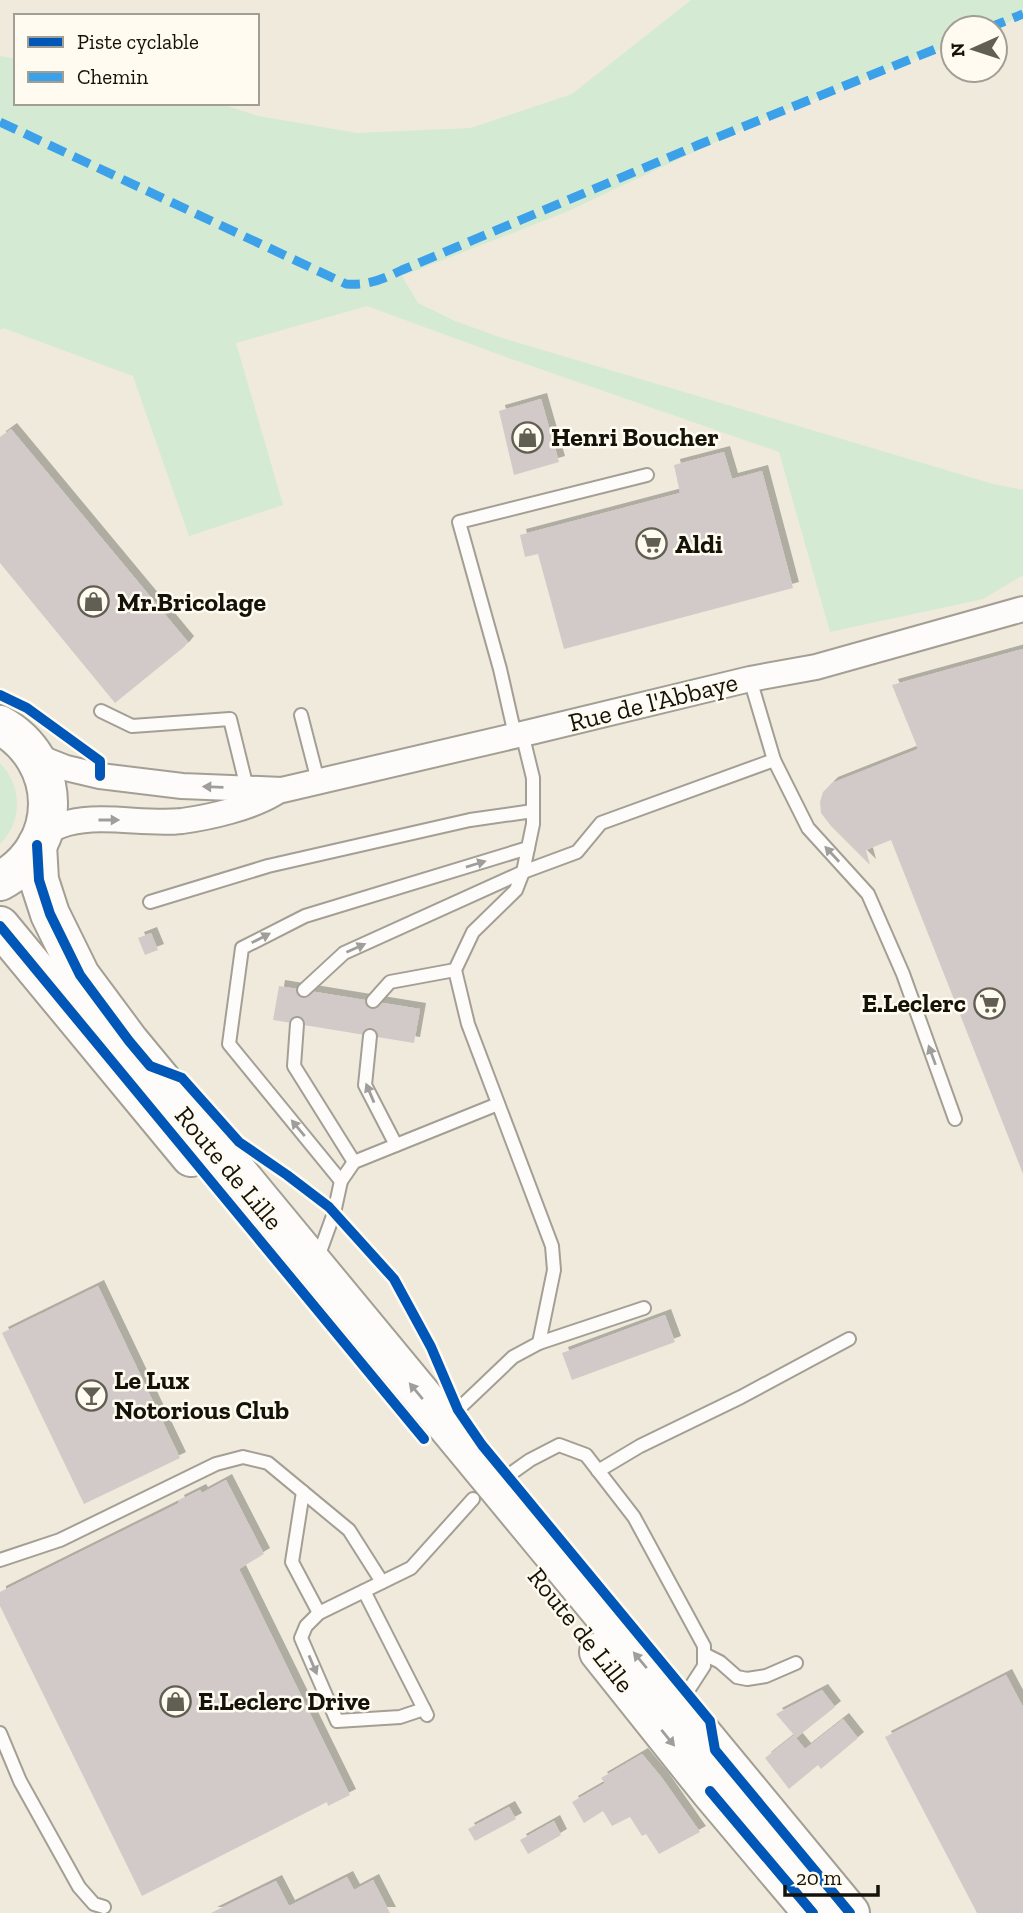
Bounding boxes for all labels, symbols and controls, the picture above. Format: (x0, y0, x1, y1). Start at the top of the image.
legend (14, 14, 259, 105)
north arrow (939, 14, 1009, 84)
text: Piste cyclable (77, 29, 199, 54)
text: N (946, 42, 969, 58)
text: Chemin (77, 64, 148, 89)
shop icon: Henri Boucher (511, 420, 545, 454)
place label: Henri Boucher (551, 421, 719, 453)
supermarket icon: Aldi (635, 527, 669, 561)
place label: Aldi (675, 528, 723, 560)
shop icon: Mr.Bricolage (77, 585, 111, 619)
place label: Mr.Bricolage (117, 586, 266, 618)
street label: Rue de l'Abbaye (565, 666, 741, 738)
one-way arrow (202, 782, 224, 793)
one-way arrow (98, 814, 120, 826)
one-way arrow (824, 846, 840, 863)
one-way arrow (466, 858, 487, 869)
one-way arrow (252, 933, 272, 945)
one-way arrow (346, 942, 367, 953)
supermarket icon: E.Leclerc (972, 986, 1006, 1020)
place label: E.Leclerc (862, 987, 966, 1019)
one-way arrow (926, 1044, 937, 1065)
one-way arrow (364, 1083, 376, 1103)
street label: Route de Lille (168, 1100, 290, 1236)
one-way arrow (291, 1119, 306, 1136)
place label: Le Lux Notorious Club (114, 1364, 289, 1426)
bar icon: Le Lux Notorious Club (74, 1378, 108, 1412)
one-way arrow (409, 1382, 424, 1400)
street label: Route de Lille (521, 1561, 641, 1699)
one-way arrow (632, 1651, 648, 1669)
one-way arrow (308, 1655, 319, 1676)
shop icon: E.Leclerc Drive (158, 1684, 192, 1718)
place label: E.Leclerc Drive (198, 1685, 371, 1717)
one-way arrow (661, 1729, 676, 1747)
scale bar (785, 1854, 878, 1898)
text: 20 m (796, 1865, 842, 1890)

